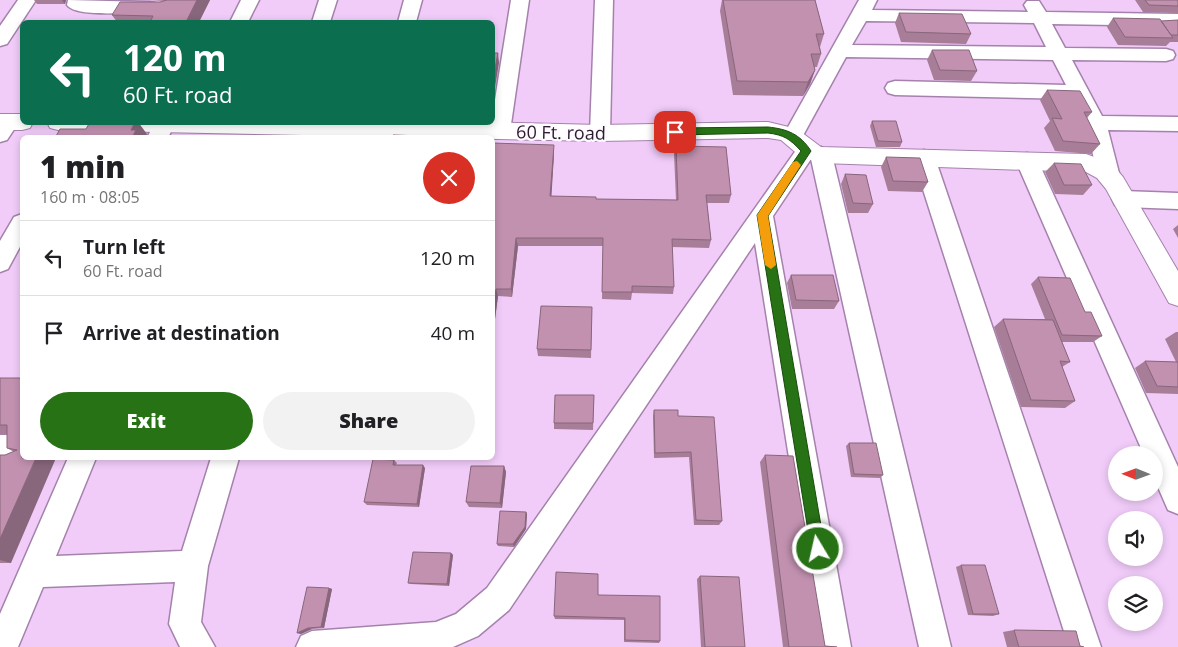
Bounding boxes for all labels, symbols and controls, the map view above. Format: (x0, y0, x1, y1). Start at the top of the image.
text: 120 m (123, 34, 227, 81)
icon: left (40, 40, 105, 105)
text: 60 Ft. road (123, 79, 232, 109)
pin (654, 111, 696, 153)
icon: arrive (661, 118, 689, 146)
street label: 60 Ft. road (516, 119, 606, 145)
text: 1 min (40, 146, 125, 187)
button: close (423, 152, 475, 204)
text: 160 m · 08:05 (40, 186, 140, 208)
text: Turn left (83, 234, 165, 260)
icon: left (40, 244, 68, 272)
text: 120 m (420, 245, 475, 271)
text: 60 Ft. road (83, 260, 163, 282)
icon: arrive (40, 319, 68, 347)
text: Arrive at destination (83, 320, 280, 346)
text: 40 m (431, 320, 475, 346)
button: Exit (40, 392, 253, 450)
button: Share (263, 392, 475, 450)
north arrow (1108, 446, 1162, 501)
map controls (1108, 446, 1163, 631)
button: sound (1108, 511, 1163, 566)
position arrow (791, 522, 843, 574)
button: layers (1108, 576, 1163, 631)

